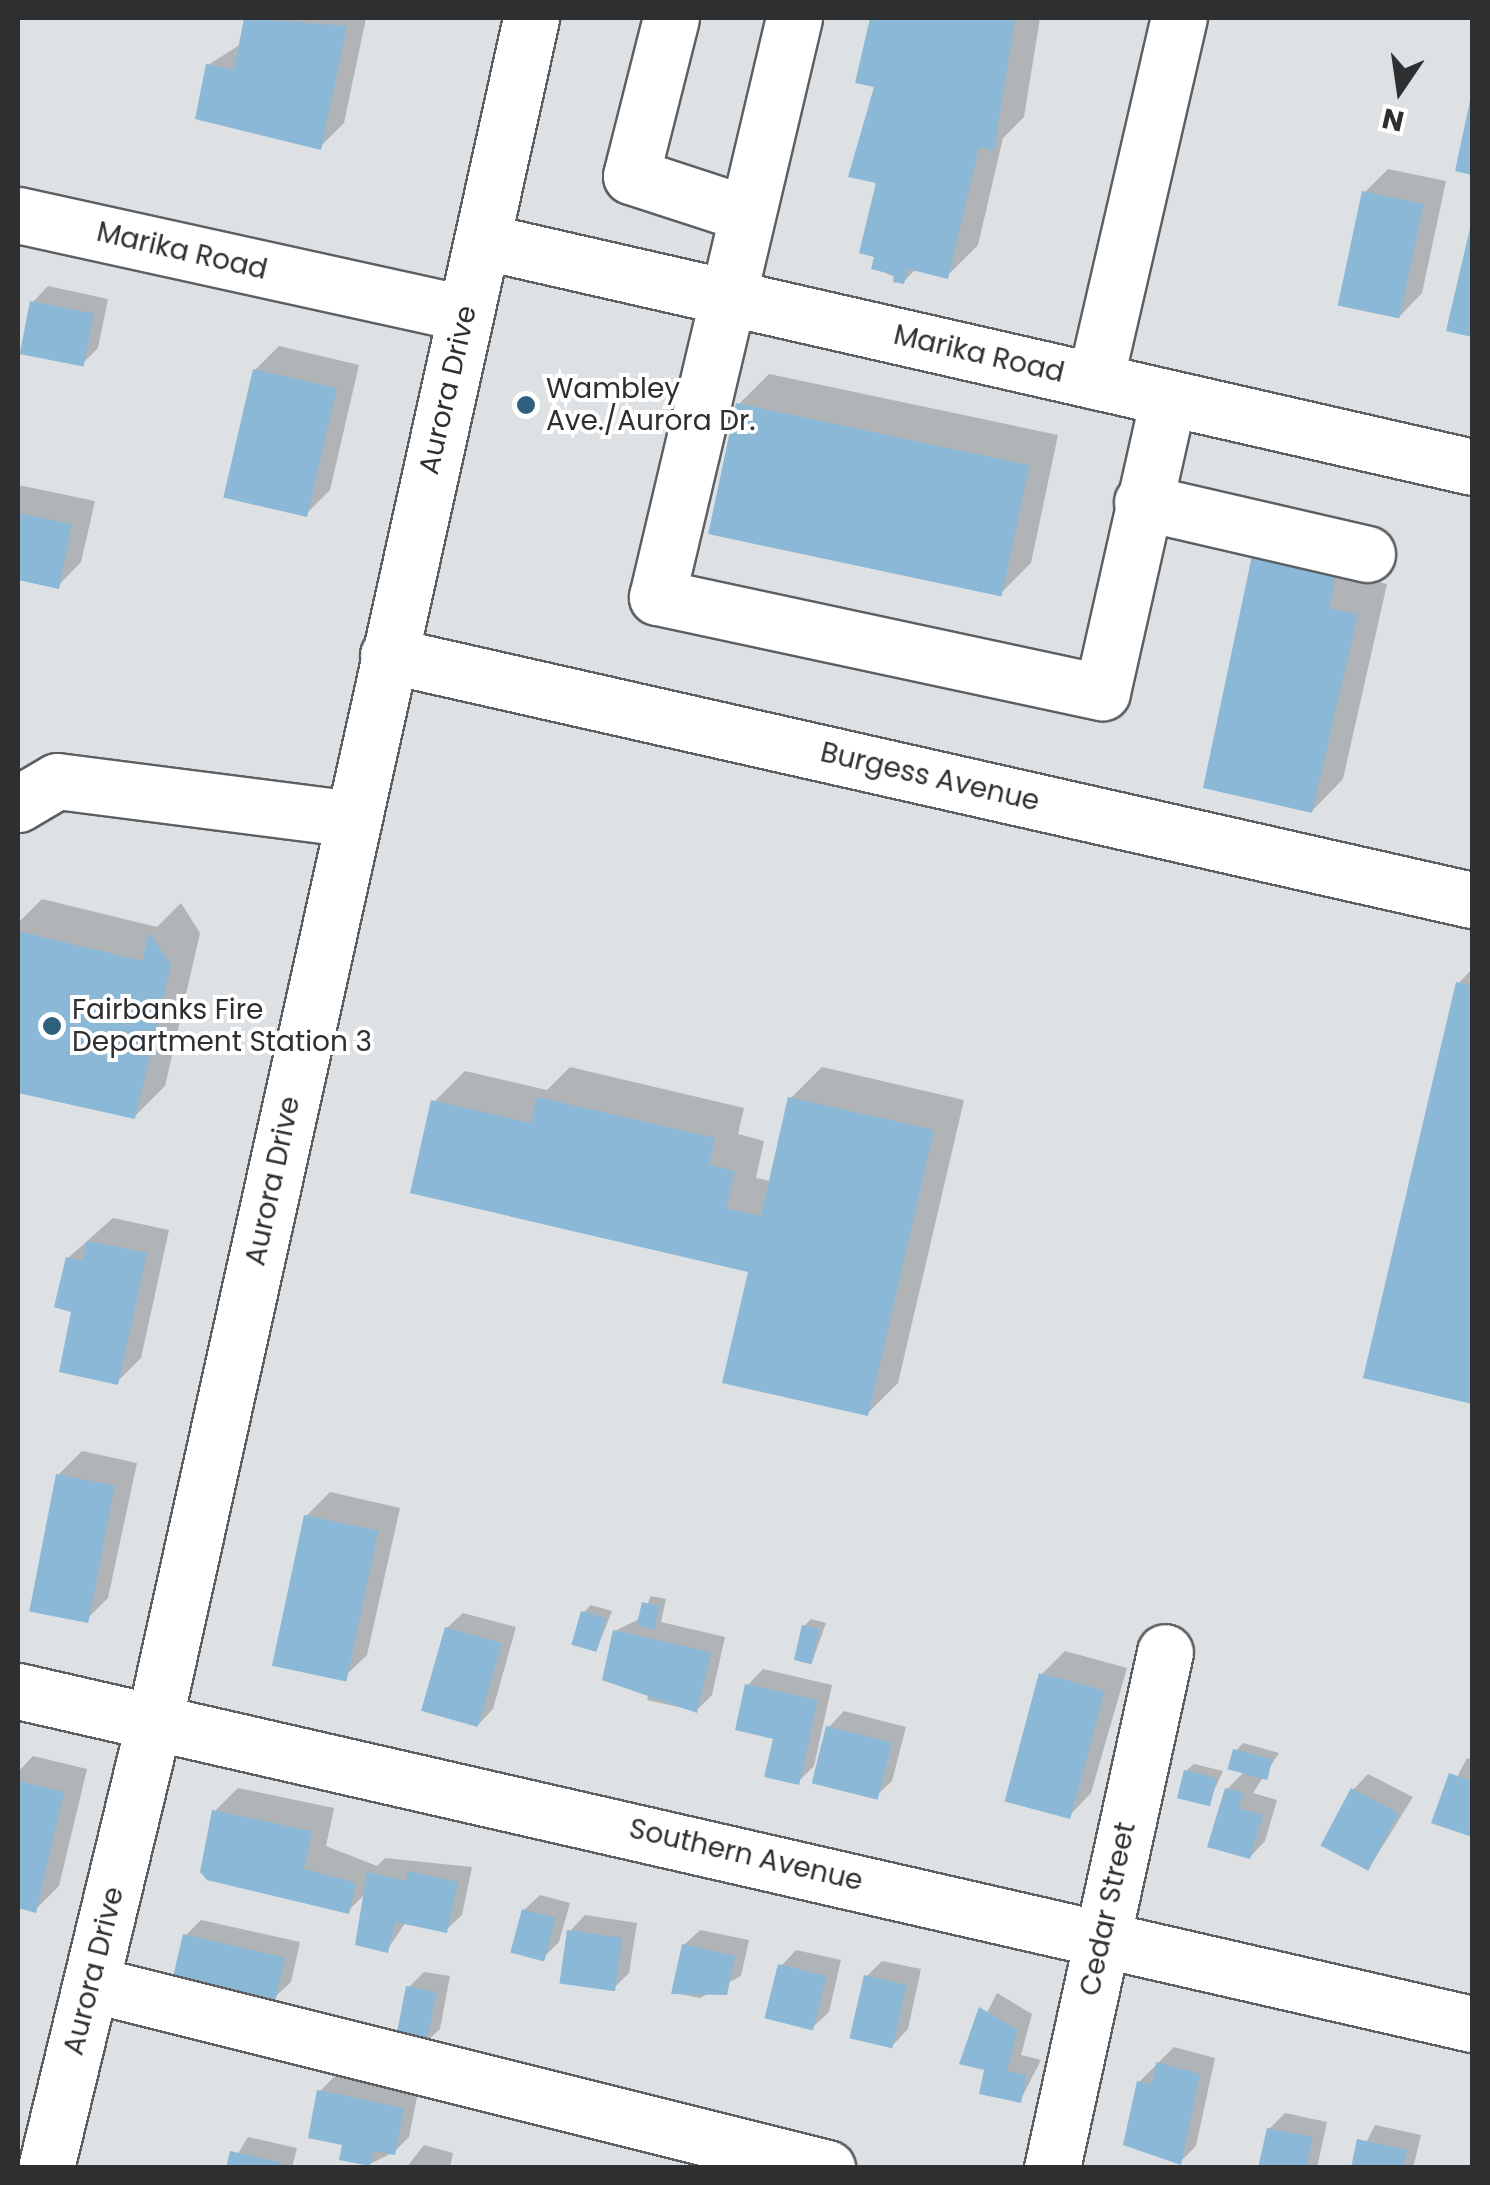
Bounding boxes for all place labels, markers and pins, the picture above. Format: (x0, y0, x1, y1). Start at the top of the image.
place label: Wambley Ave./Aurora Dr. (546, 372, 755, 438)
marker: Wambley Ave./Aurora Dr. (515, 394, 537, 416)
place label: Fairbanks Fire Department Station 3 (72, 993, 372, 1059)
marker: Fairbanks Fire Department Station 3 (41, 1015, 63, 1037)

